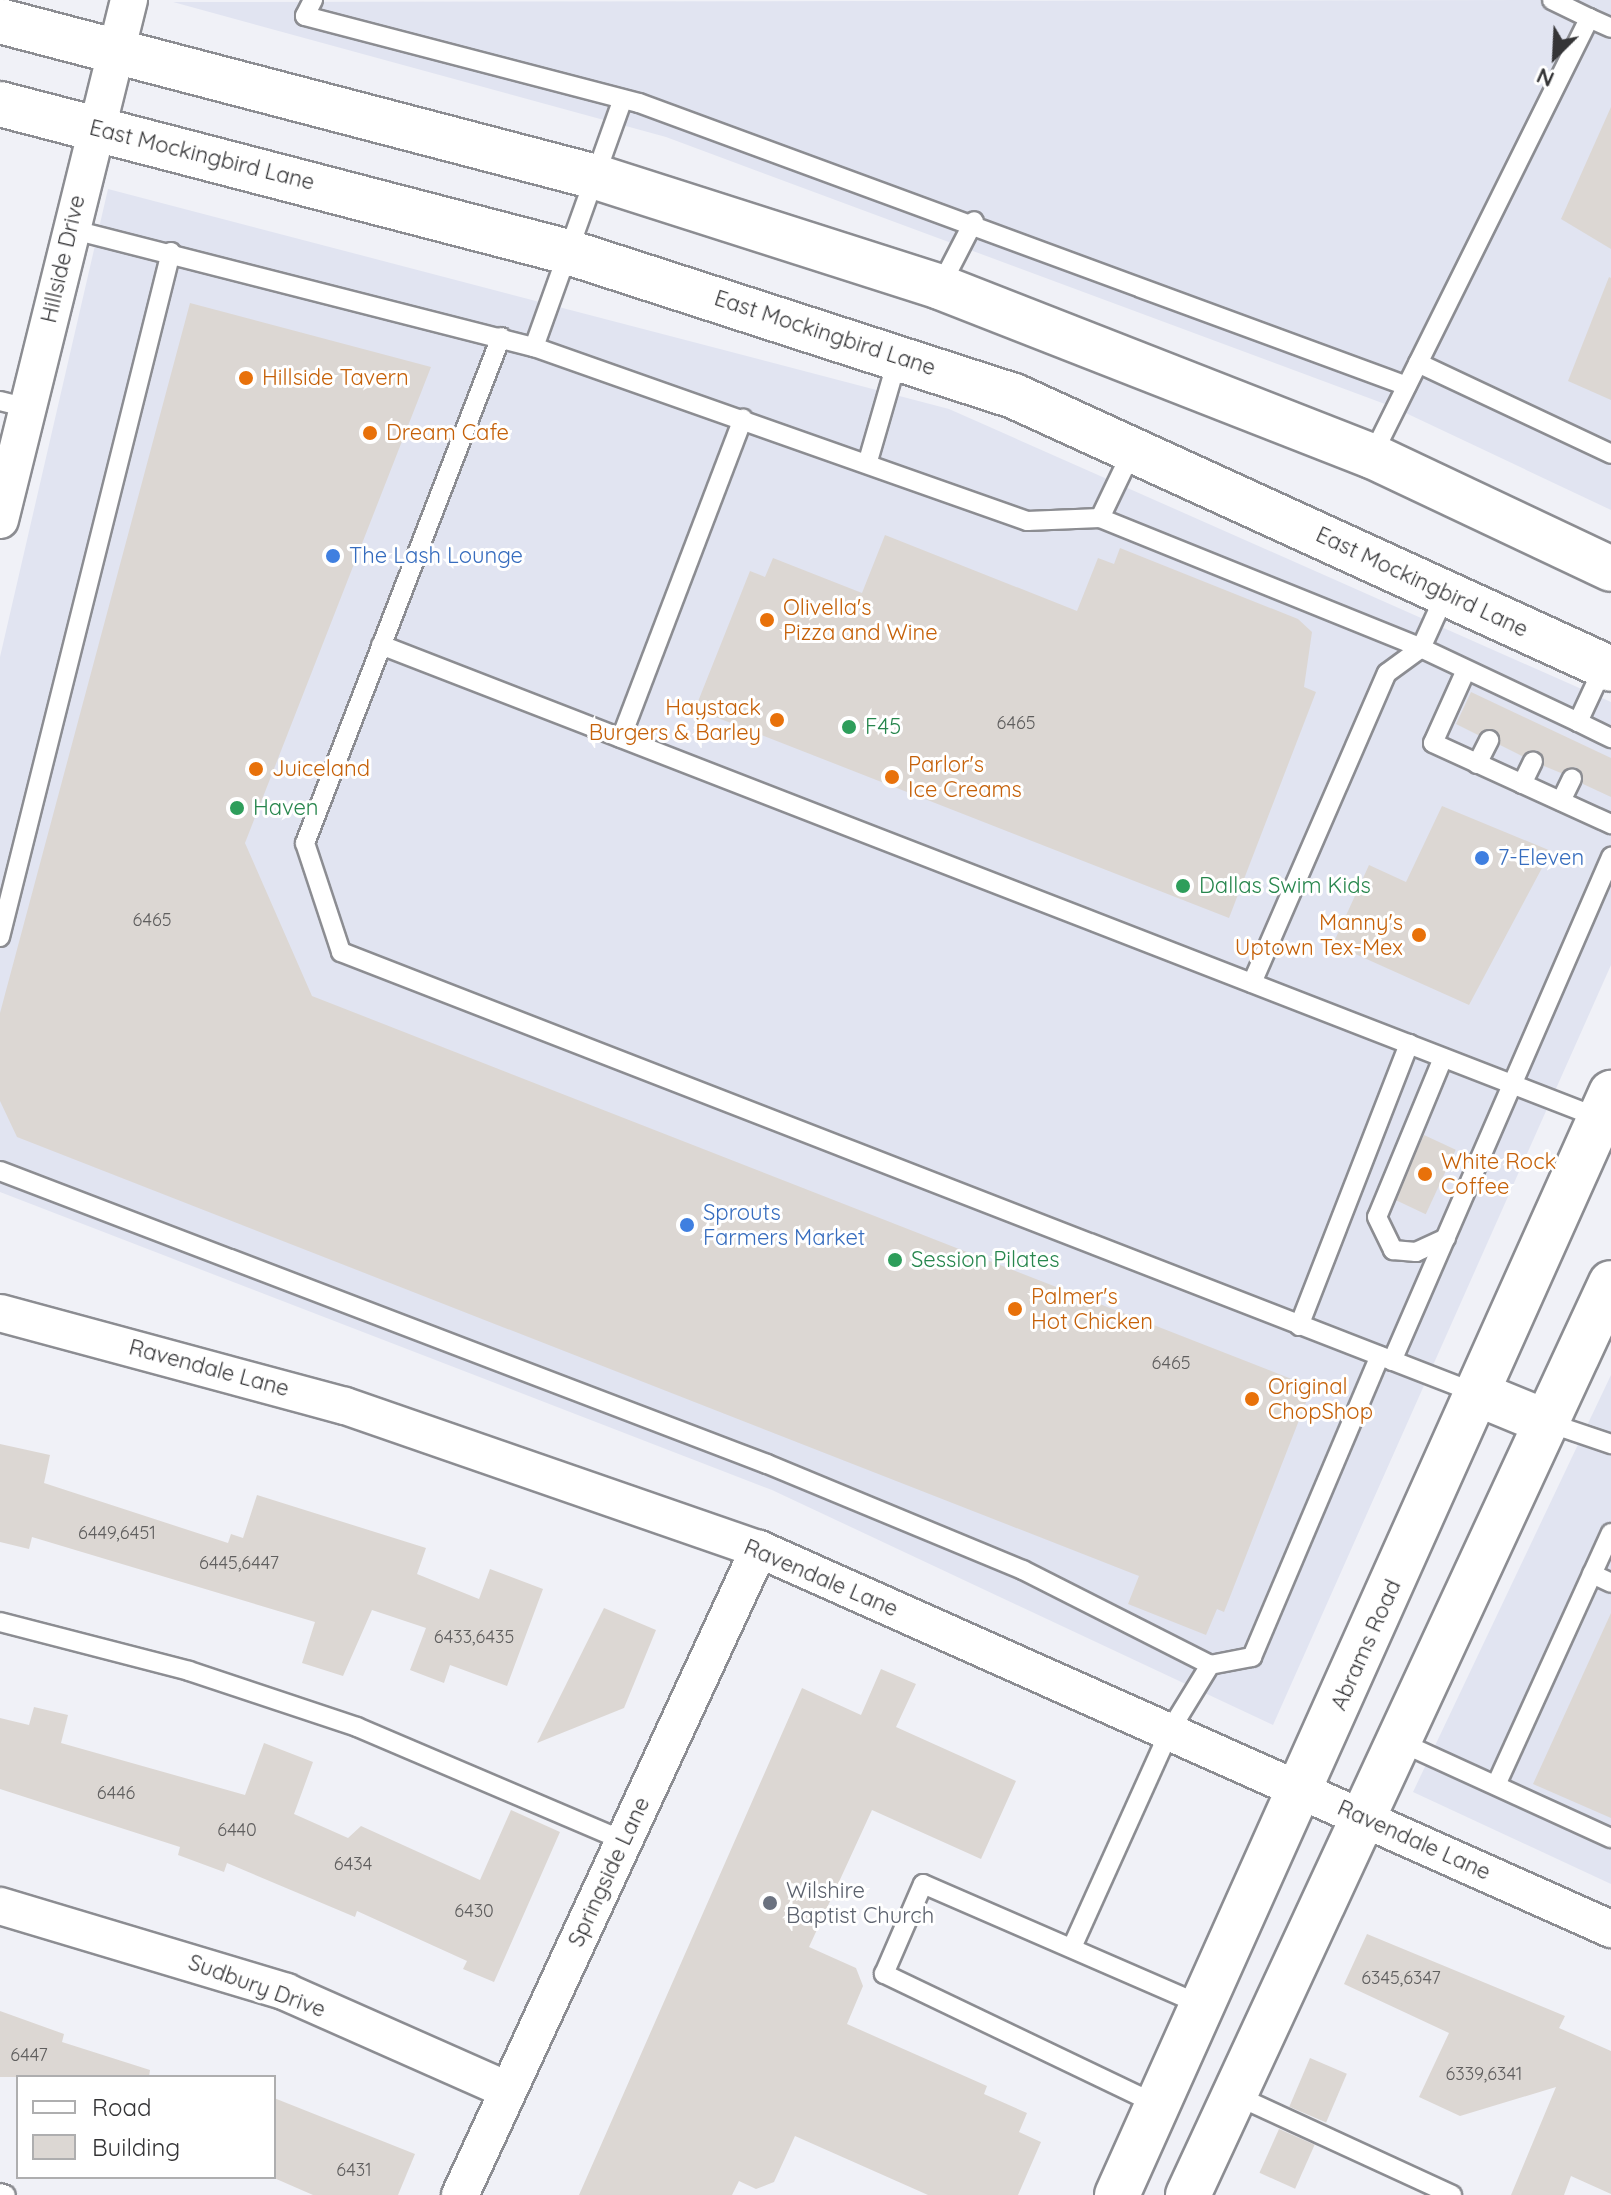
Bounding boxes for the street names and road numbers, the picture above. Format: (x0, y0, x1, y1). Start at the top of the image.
street label: East Mockingbird Lane (87, 114, 317, 196)
street label: Hillside Drive (35, 192, 91, 326)
street label: East Mockingbird Lane (711, 285, 939, 381)
street label: East Mockingbird Lane (1312, 521, 1532, 643)
street label: Ravendale Lane (126, 1334, 292, 1402)
street label: Ravendale Lane (740, 1534, 902, 1622)
street label: Abrams Road (1325, 1576, 1407, 1714)
street label: Springside Lane (563, 1793, 655, 1951)
street label: Ravendale Lane (1333, 1794, 1495, 1886)
street label: Sudbury Drive (185, 1949, 329, 2023)

